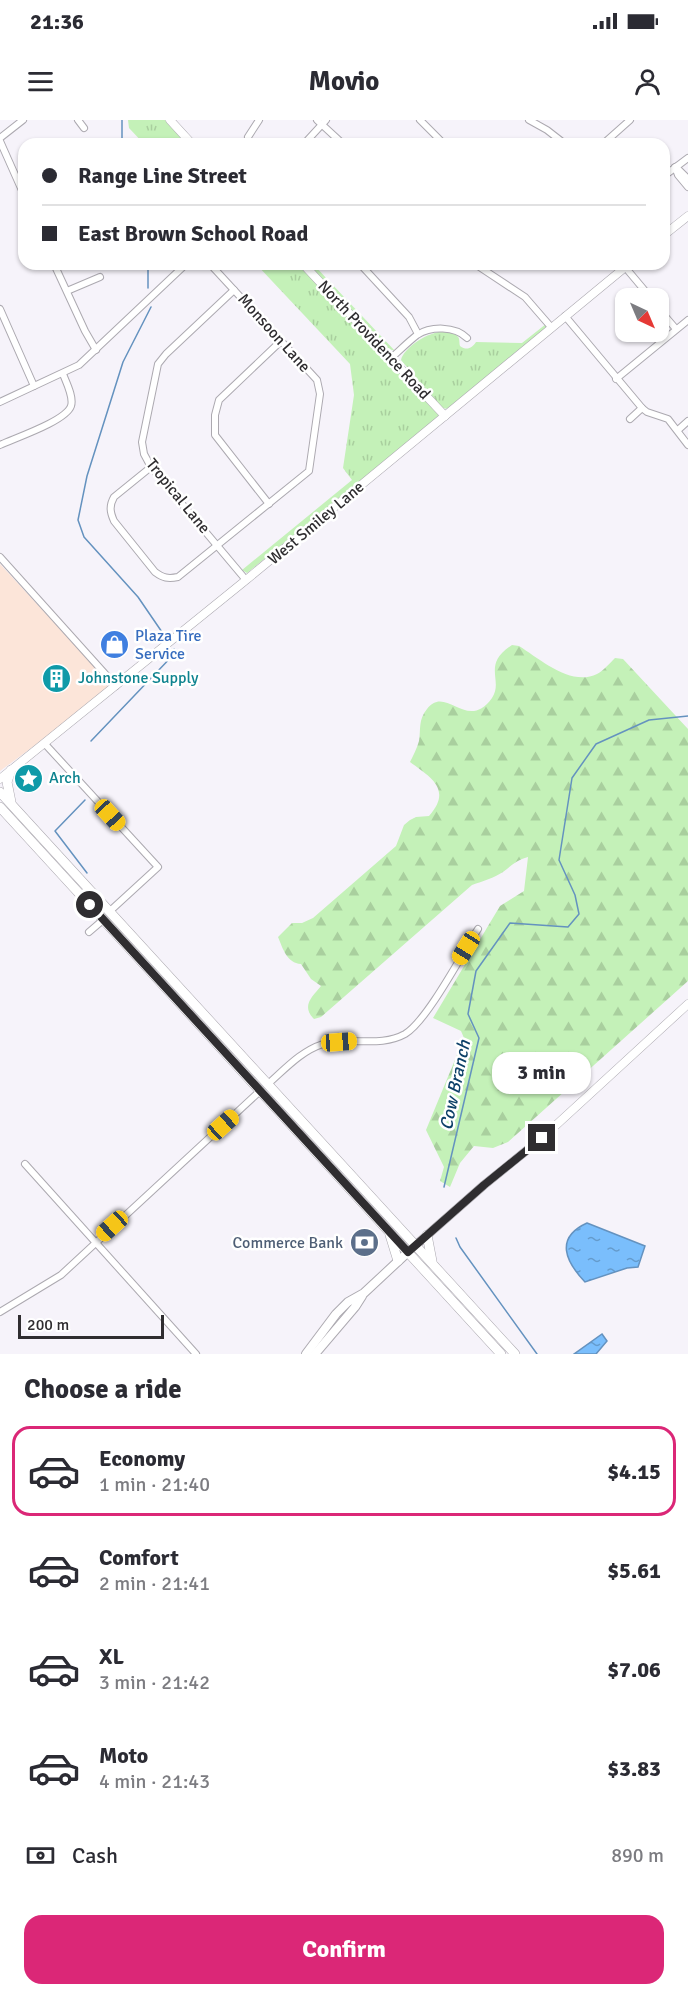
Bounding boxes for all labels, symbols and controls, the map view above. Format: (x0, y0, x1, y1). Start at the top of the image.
text: 21:36 (30, 8, 84, 35)
icon: menu (24, 65, 57, 98)
text: Movio (309, 65, 379, 98)
icon: person (631, 65, 664, 98)
text: Range Line Street (78, 162, 247, 189)
text: East Brown School Road (78, 220, 308, 247)
street label: North Providence Road (314, 276, 434, 404)
north arrow (615, 288, 669, 342)
map controls (615, 288, 669, 342)
street label: Monsoon Lane (233, 290, 315, 376)
street label: Tropical Lane (142, 454, 214, 538)
street label: West Smiley Lane (264, 477, 368, 569)
place label: Plaza Tire Service (135, 626, 202, 664)
shop icon: Plaza Tire Service (98, 629, 130, 661)
building icon: Johnstone Supply (41, 662, 73, 694)
place label: Johnstone Supply (78, 668, 199, 688)
place icon: Arch (12, 762, 44, 794)
place label: Arch (49, 768, 81, 788)
car (91, 796, 129, 834)
route start (76, 891, 103, 918)
car (449, 928, 483, 968)
car (320, 1032, 358, 1052)
water label: Cow Branch (435, 1037, 475, 1132)
callout: 3 min (492, 1051, 592, 1093)
text: 3 min (517, 1060, 566, 1085)
car (204, 1106, 242, 1144)
route end (528, 1124, 555, 1151)
car (93, 1207, 131, 1245)
bank icon: Commerce Bank (348, 1227, 380, 1259)
place label: Commerce Bank (233, 1233, 343, 1253)
scale bar (18, 1312, 164, 1340)
text: 200 m (27, 1315, 69, 1335)
text: Choose a ride (24, 1373, 182, 1406)
icon: car (27, 1444, 81, 1498)
text: Economy (99, 1445, 185, 1472)
text: $4.15 (607, 1458, 661, 1485)
text: 1 min · 21:40 (99, 1472, 210, 1497)
icon: car (27, 1543, 81, 1597)
text: Comfort (99, 1544, 179, 1571)
text: $5.61 (607, 1557, 661, 1584)
text: 2 min · 21:41 (99, 1571, 210, 1596)
icon: car (27, 1642, 81, 1696)
text: XL (99, 1643, 124, 1670)
text: $7.06 (607, 1656, 661, 1683)
text: 3 min · 21:42 (99, 1670, 210, 1695)
icon: car (27, 1741, 81, 1795)
text: Moto (99, 1742, 148, 1769)
text: $3.83 (607, 1755, 661, 1782)
text: 4 min · 21:43 (99, 1769, 210, 1794)
icon: cash (24, 1839, 57, 1872)
text: Cash (72, 1842, 118, 1869)
text: 890 m (611, 1843, 664, 1868)
button: Confirm (24, 1915, 664, 1984)

